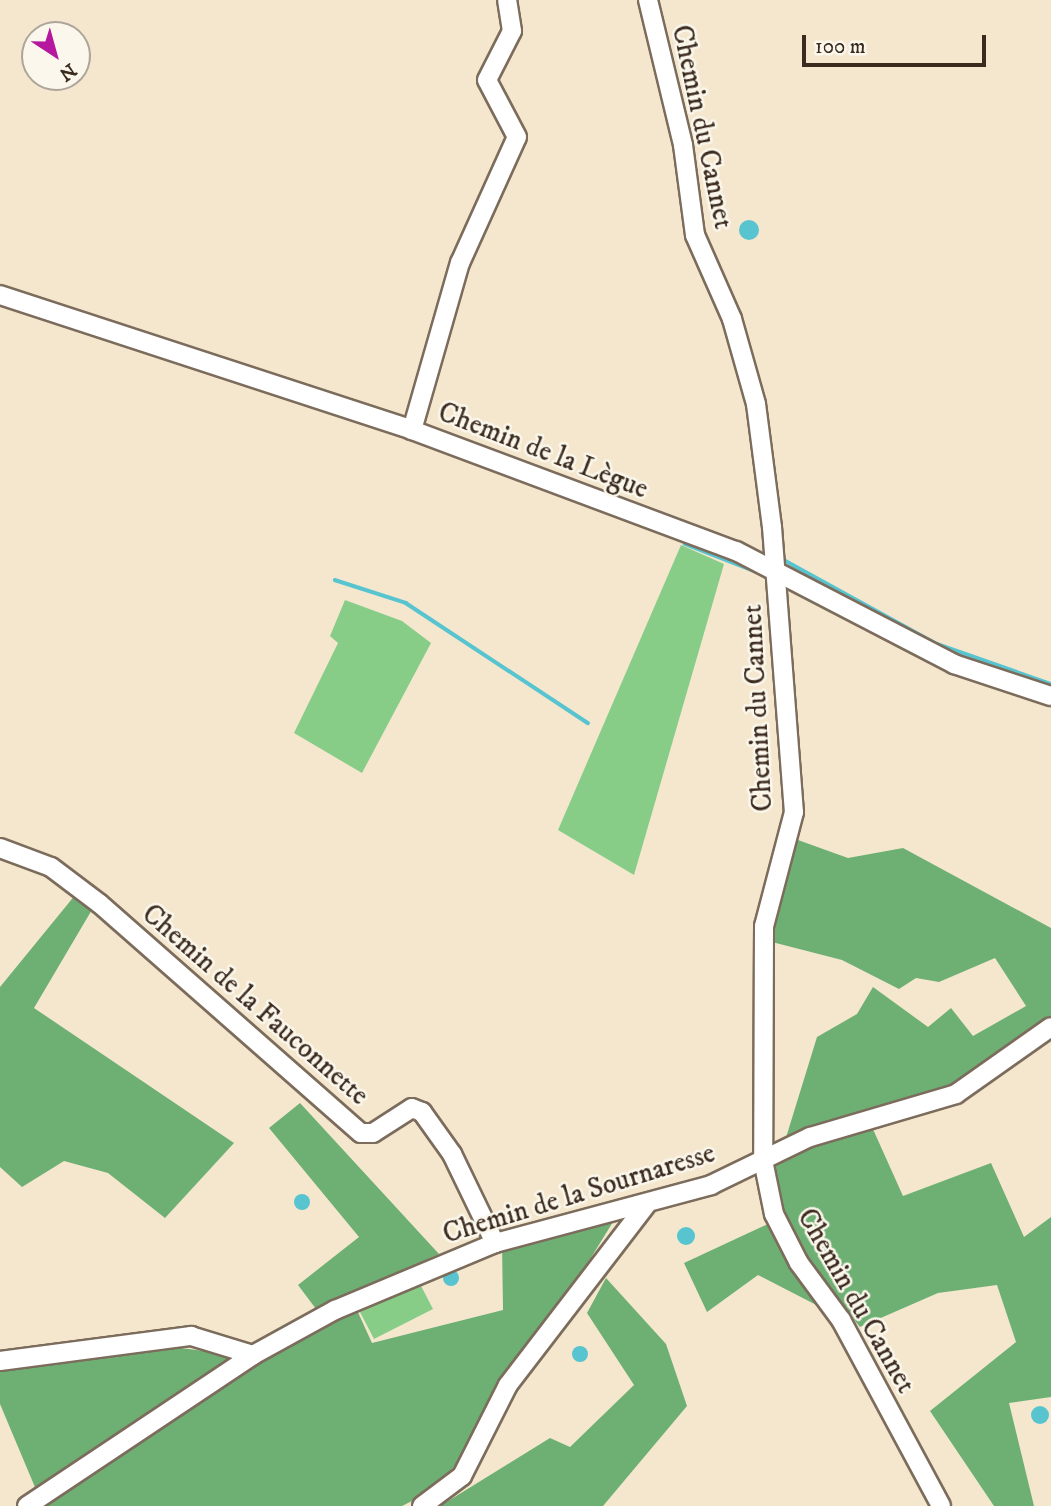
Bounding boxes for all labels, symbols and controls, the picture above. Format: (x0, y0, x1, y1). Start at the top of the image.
north arrow (21, 21, 91, 91)
scale bar (806, 21, 990, 65)
street label: Chemin du Cannet (664, 22, 740, 232)
text: 100 m (815, 34, 866, 60)
text: N (54, 58, 81, 86)
street label: Chemin de la Lègue (433, 396, 653, 506)
street label: Chemin du Cannet (736, 604, 780, 812)
street label: Chemin de la Fauconnette (135, 897, 375, 1113)
street label: Chemin de la Sournaresse (439, 1137, 719, 1251)
street label: Chemin du Cannet (790, 1203, 922, 1399)

